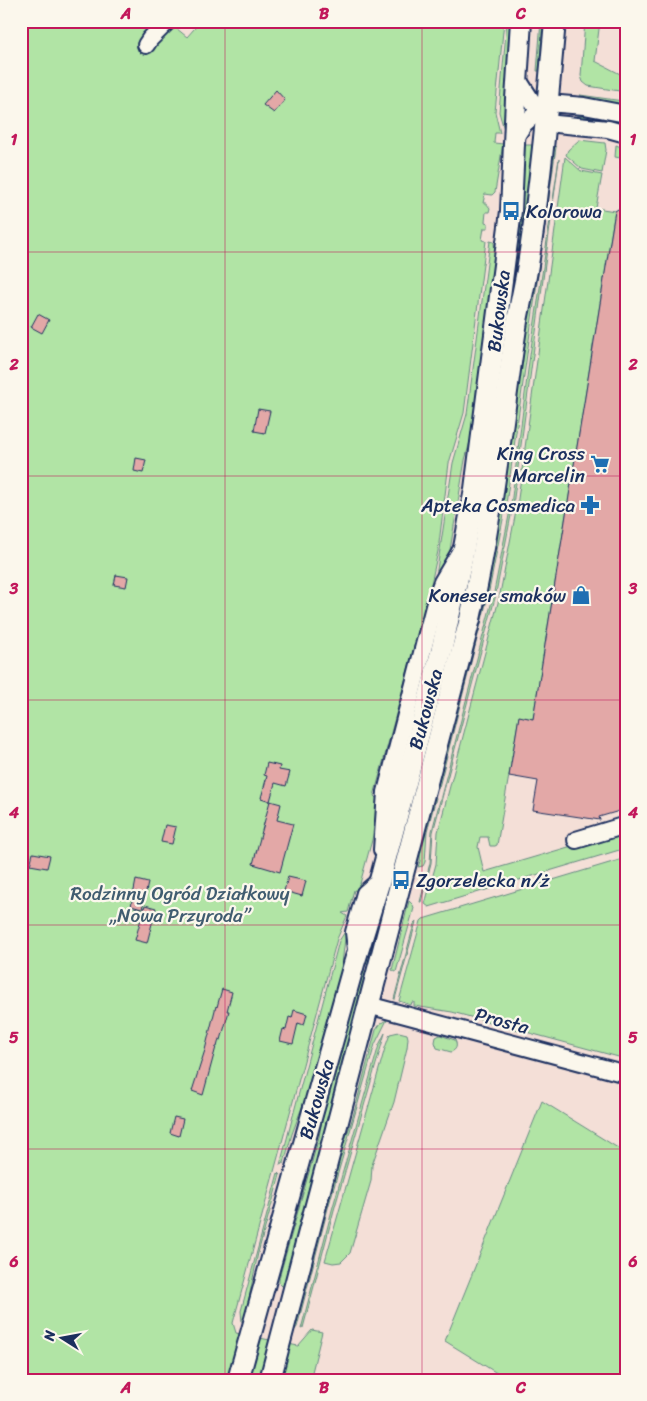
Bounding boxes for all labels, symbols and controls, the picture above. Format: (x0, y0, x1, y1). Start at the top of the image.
text: A (120, 0, 131, 28)
text: B (319, 0, 330, 28)
text: C (515, 0, 527, 28)
text: 1 (11, 125, 18, 154)
text: 1 (630, 125, 637, 154)
place label: Kolorowa (526, 195, 603, 228)
bus stop icon: Kolorowa (500, 200, 522, 222)
street label: Bukowska (477, 268, 520, 354)
text: 2 (8, 350, 19, 379)
text: 2 (627, 350, 638, 379)
place label: King Cross Marcelin (497, 437, 585, 492)
supermarket icon: King Cross Marcelin (589, 453, 611, 475)
place label: Apteka Cosmedica (420, 489, 575, 522)
pharmacy icon: Apteka Cosmedica (579, 494, 601, 516)
text: 3 (9, 574, 19, 603)
text: 3 (628, 574, 638, 603)
place label: Koneser smaków (428, 579, 567, 612)
shop icon: Koneser smaków (570, 584, 592, 606)
street label: Bukowska (399, 665, 452, 753)
text: 4 (8, 798, 19, 827)
text: 4 (627, 798, 638, 827)
place label: Zgorzelecka n/ż (416, 864, 550, 897)
bus stop icon: Zgorzelecka n/ż (390, 869, 412, 891)
park label: Rodzinny Ogród Działkowy „Nowa Przyroda” (71, 877, 290, 932)
street label: Prosta (471, 997, 533, 1044)
text: 5 (9, 1023, 19, 1052)
text: 5 (628, 1023, 638, 1052)
street label: Bukowska (289, 1055, 344, 1143)
text: 6 (8, 1247, 19, 1276)
text: 6 (627, 1247, 638, 1276)
north arrow (38, 1314, 88, 1364)
text: N (36, 1328, 63, 1344)
text: A (120, 1373, 131, 1401)
text: B (319, 1373, 330, 1401)
text: C (515, 1373, 527, 1401)

